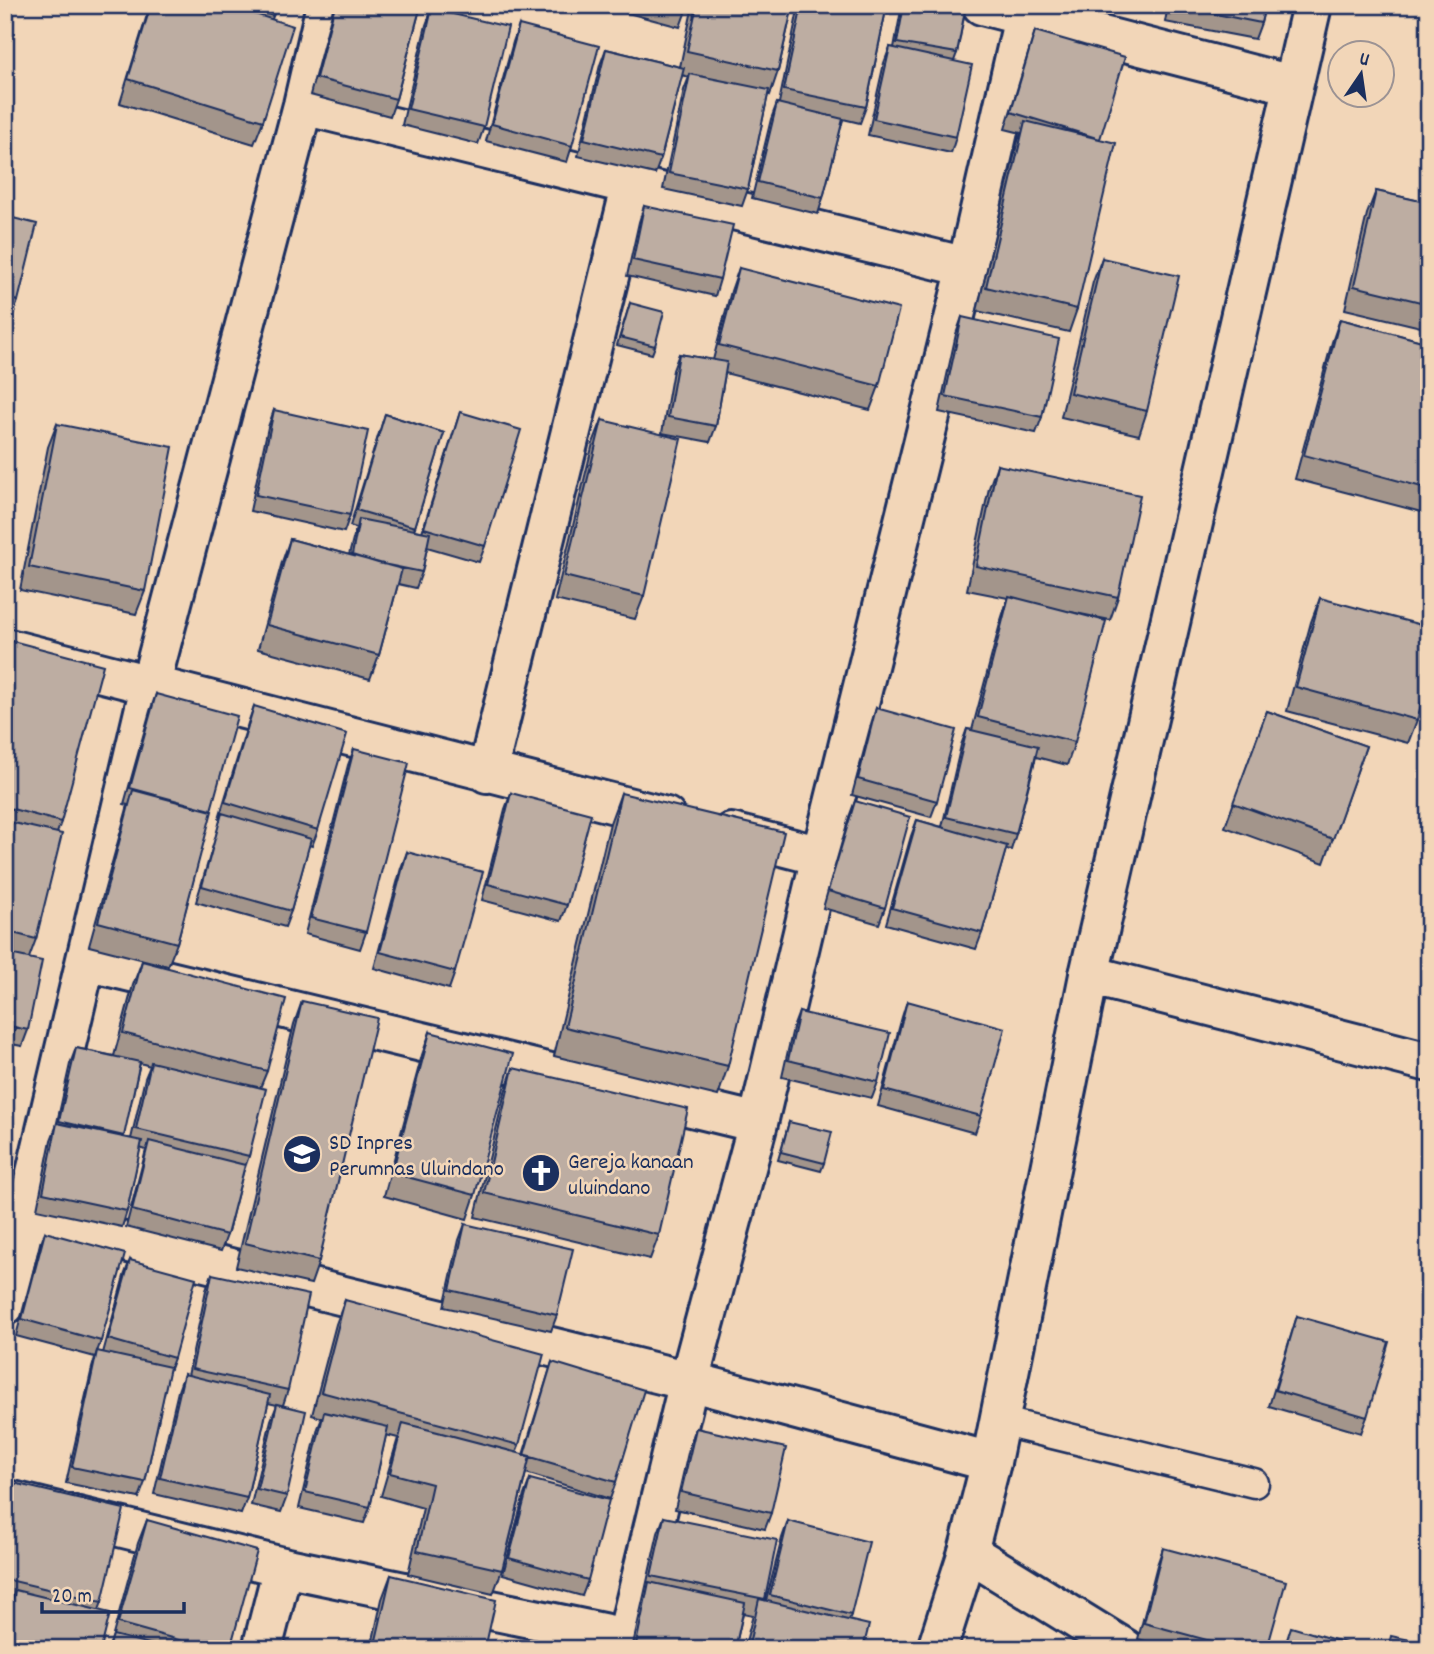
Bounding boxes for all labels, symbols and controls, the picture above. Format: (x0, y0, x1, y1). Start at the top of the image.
north arrow (1326, 38, 1396, 108)
text: U (1357, 47, 1372, 75)
place label: SD Inpres Perumnas Uluindano (329, 1128, 504, 1187)
school or university icon: SD Inpres Perumnas Uluindano (281, 1133, 323, 1175)
place label: Gereja kanaan uluindano (568, 1147, 694, 1206)
church icon: Gereja kanaan uluindano (520, 1152, 562, 1194)
scale bar (42, 1570, 184, 1614)
text: 20 m (52, 1583, 92, 1613)

